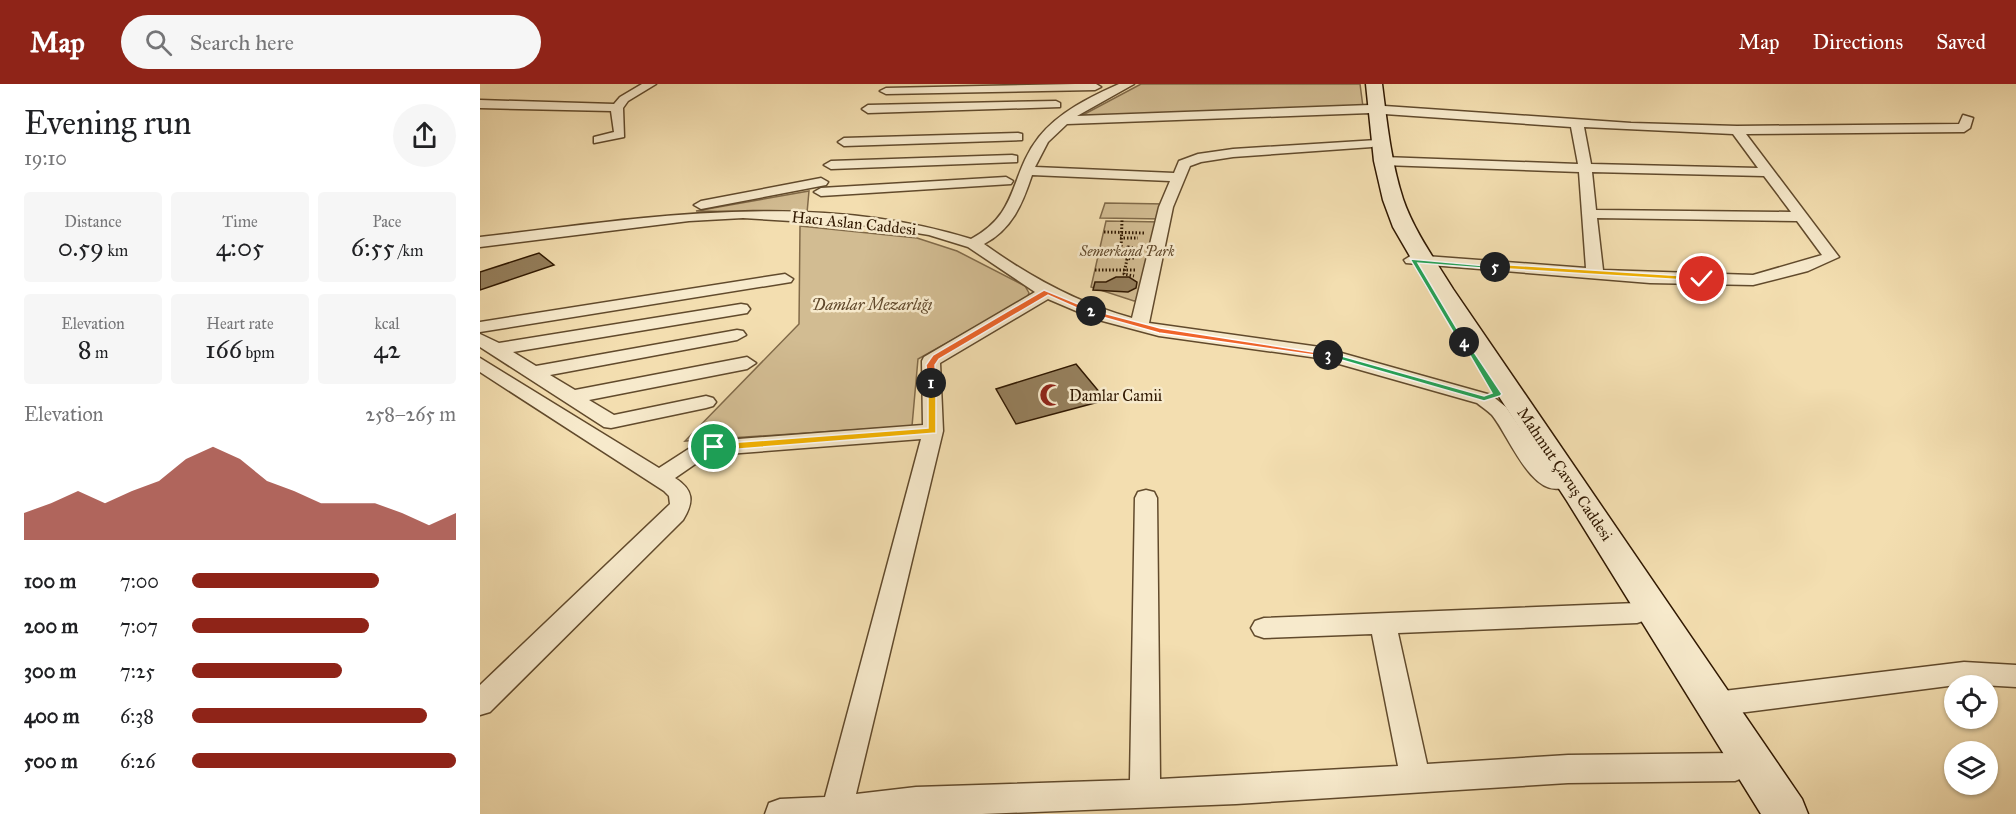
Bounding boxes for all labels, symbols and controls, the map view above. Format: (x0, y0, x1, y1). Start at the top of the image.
search box (121, 15, 541, 69)
text: Map (30, 25, 85, 60)
icon: search (142, 26, 175, 59)
text: Search here (190, 29, 294, 56)
text: Map (1739, 29, 1780, 55)
text: Directions (1813, 29, 1903, 55)
text: Saved (1936, 29, 1986, 55)
text: Evening run (24, 103, 191, 143)
button: share (393, 104, 456, 167)
text: 19:10 (24, 146, 67, 170)
street label: Hacı Aslan Caddesi (791, 207, 918, 239)
text: Distance (64, 212, 122, 231)
text: Time (222, 212, 258, 231)
text: Pace (372, 212, 402, 231)
text: 0.59 (58, 231, 104, 263)
text: 4:05 (216, 231, 264, 263)
text: 6:55 (351, 231, 395, 263)
text: km (104, 241, 128, 260)
text: /km (395, 241, 423, 260)
park label: Semerkand Park (1079, 243, 1175, 260)
pin: 5 (1480, 252, 1510, 282)
pin (1676, 253, 1727, 304)
text: 5 (1491, 257, 1499, 276)
icon: check (1685, 262, 1718, 295)
park label: Damlar Mezarlığı (812, 295, 933, 314)
pin: 2 (1076, 296, 1106, 326)
text: 2 (1087, 301, 1095, 320)
text: Elevation (61, 314, 125, 333)
text: Heart rate (206, 314, 274, 333)
text: kcal (374, 314, 400, 333)
pin: 4 (1449, 327, 1479, 357)
text: 4 (1460, 332, 1468, 351)
text: 8 (78, 333, 91, 365)
text: 166 (205, 333, 242, 365)
text: 42 (373, 333, 401, 365)
pin: 3 (1313, 340, 1343, 370)
text: m (91, 343, 108, 362)
text: bpm (242, 343, 275, 362)
text: 3 (1325, 345, 1331, 364)
pin: 1 (916, 368, 946, 398)
text: 1 (928, 373, 934, 392)
mosque icon: Damlar Camii (1038, 382, 1064, 408)
place label: Damlar Camii (1069, 386, 1163, 405)
text: Elevation (24, 402, 103, 426)
text: 258–265 m (365, 402, 456, 426)
street label: Mahmut Çavuş Caddesi (1513, 404, 1617, 545)
pin (688, 421, 739, 472)
icon: arrive (697, 430, 730, 463)
text: 100 m (24, 569, 76, 593)
text: 7:00 (120, 569, 159, 593)
text: 200 m (24, 614, 78, 638)
text: 7:07 (120, 614, 158, 638)
text: 300 m (24, 659, 76, 683)
text: 7:25 (120, 659, 155, 683)
map controls (1944, 675, 1998, 795)
button: locate (1944, 675, 1998, 729)
text: 400 m (24, 704, 80, 728)
text: 6:38 (120, 704, 154, 728)
button: layers (1944, 741, 1998, 795)
text: 500 m (24, 749, 78, 773)
text: 6:26 (120, 749, 155, 773)

